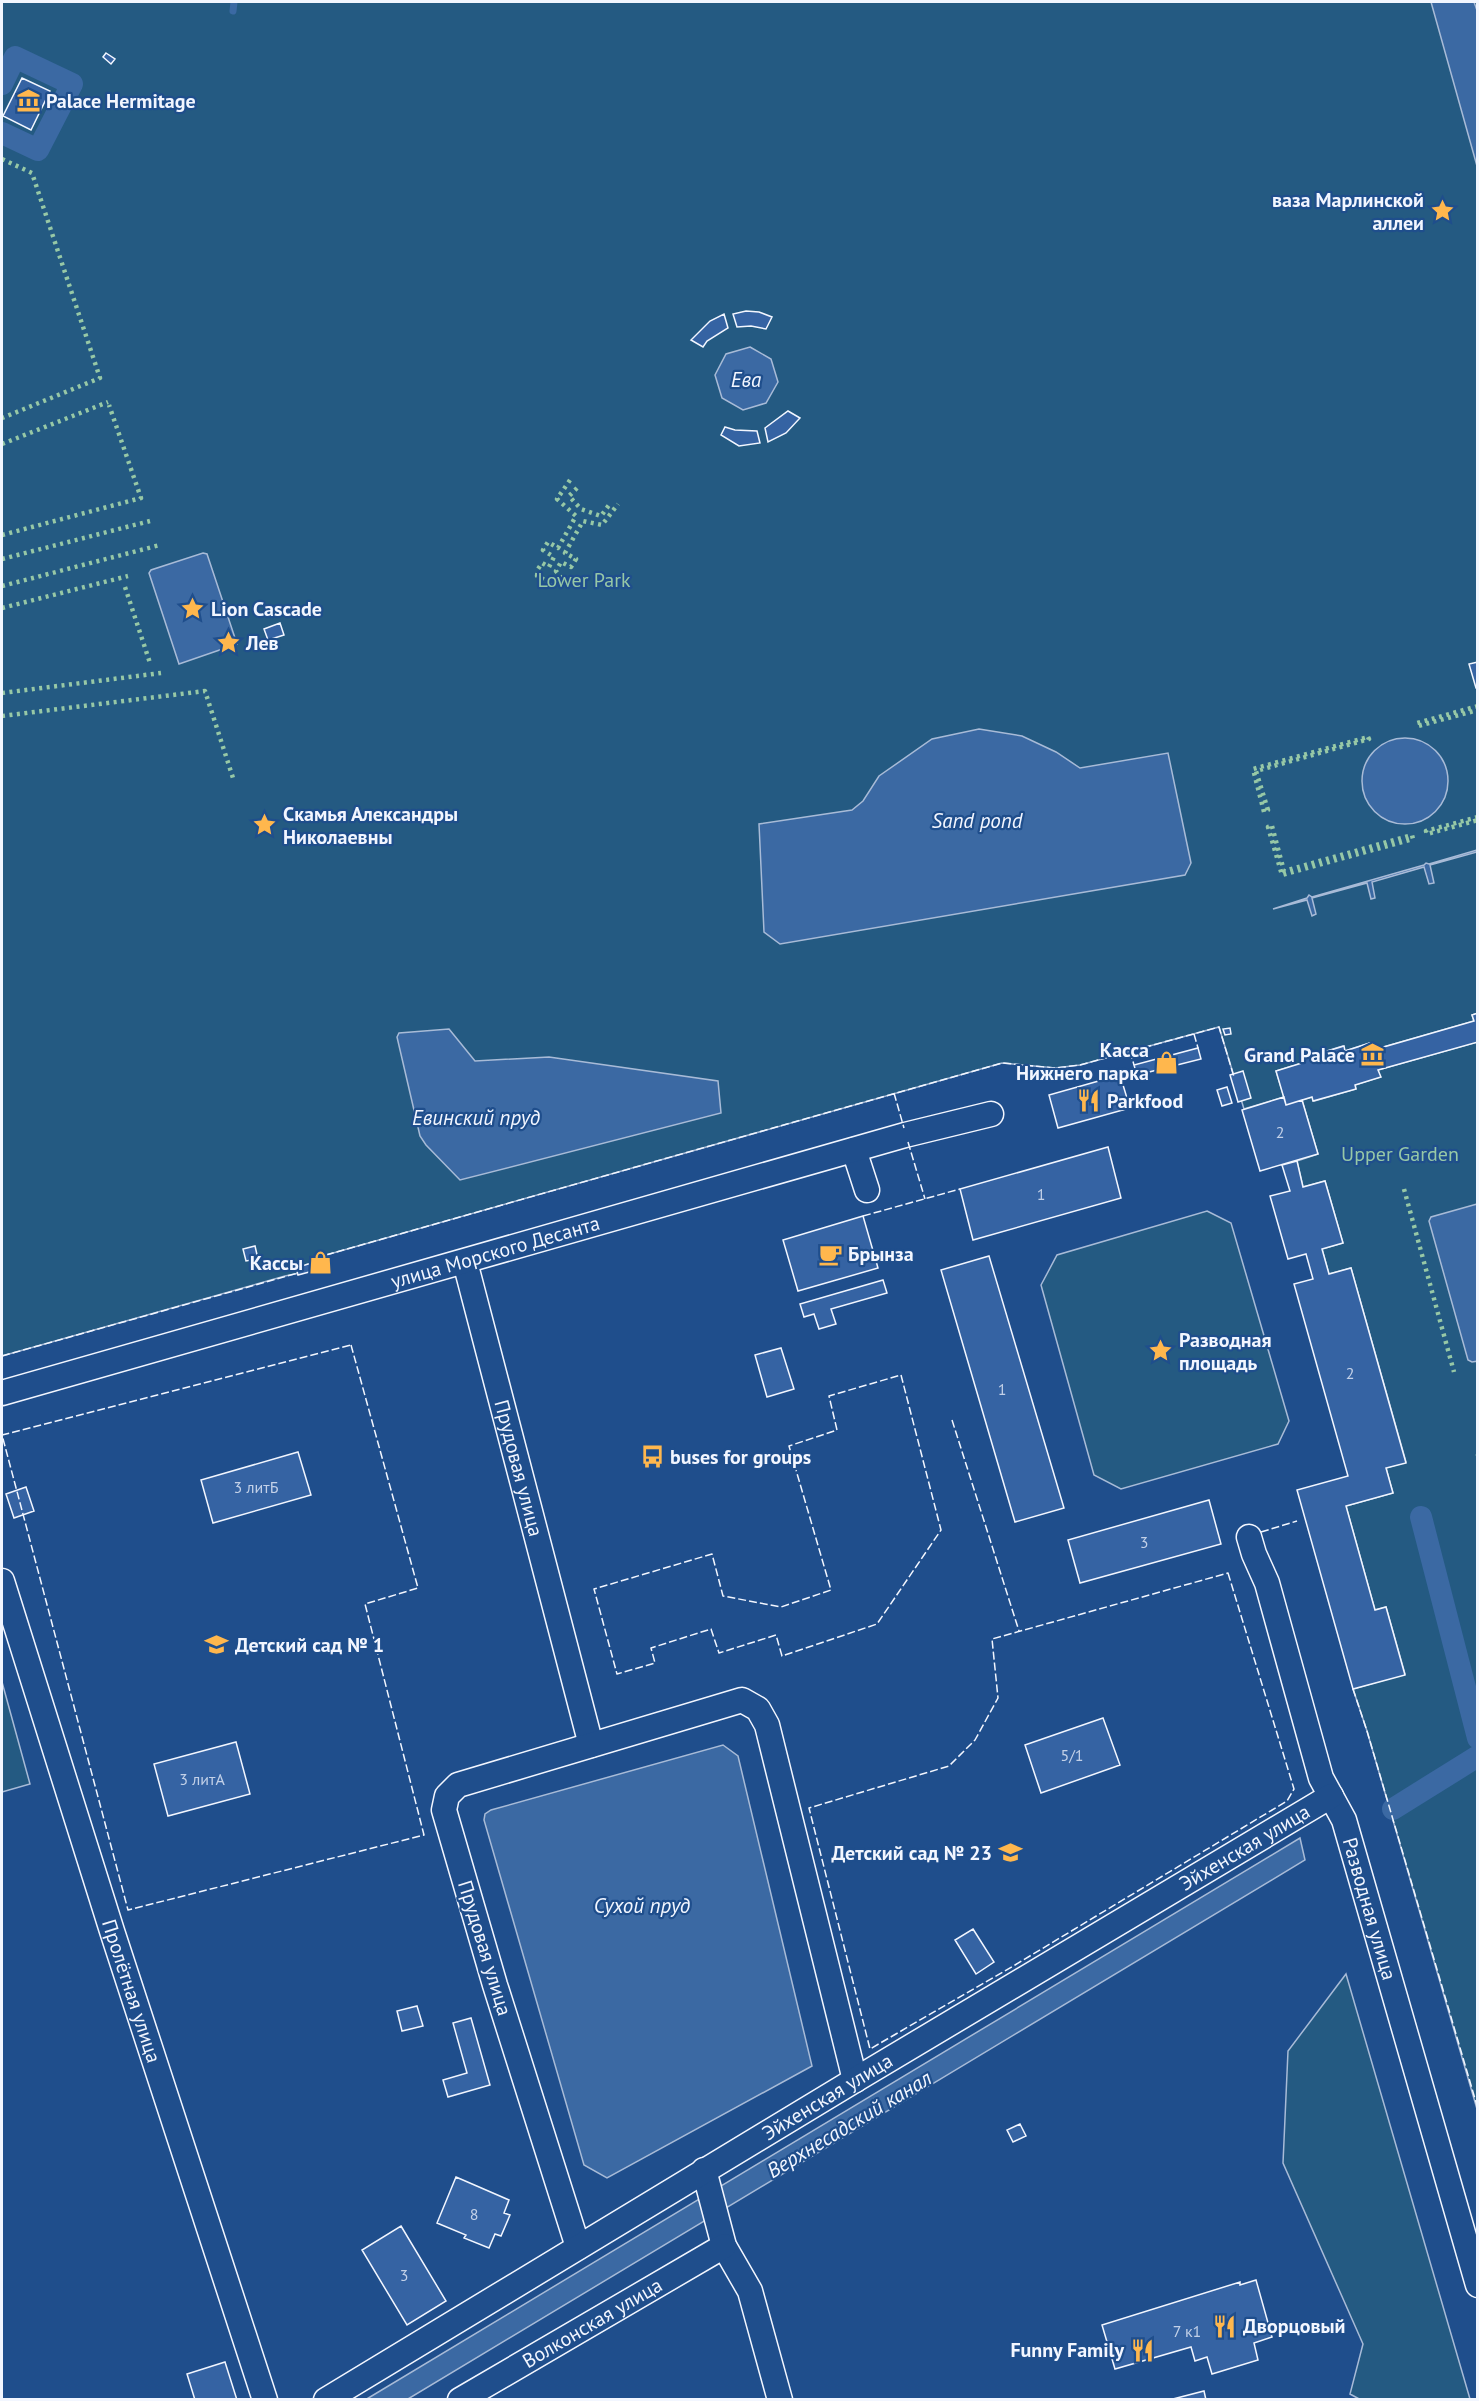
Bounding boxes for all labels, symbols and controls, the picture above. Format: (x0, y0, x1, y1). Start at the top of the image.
museum icon: Palace Hermitage (15, 88, 41, 114)
place label: Palace Hermitage (46, 88, 196, 114)
place label: ваза Марлинской аллеи (1272, 187, 1424, 236)
place icon: ваза Марлинской аллеи (1429, 198, 1455, 224)
water label: Ева (731, 366, 762, 393)
park label: Lower Park (537, 567, 631, 593)
place icon: Lion Cascade (180, 596, 206, 622)
place label: Lion Cascade (211, 596, 322, 622)
place icon: Лев (215, 630, 241, 656)
place label: Лев (245, 630, 279, 656)
place label: Скамья Александры Николаевны (283, 801, 458, 850)
water label: Sand pond (932, 807, 1024, 834)
place icon: Скамья Александры Николаевны (252, 812, 278, 838)
place label: Касса Нижнего парка (1016, 1037, 1149, 1086)
place label: Grand Palace (1244, 1042, 1355, 1068)
museum icon: Grand Palace (1360, 1042, 1386, 1068)
shop icon: Касса Нижнего парка (1154, 1049, 1180, 1075)
restaurant icon: Parkfood (1076, 1088, 1102, 1114)
place label: Parkfood (1107, 1088, 1183, 1114)
water label: Евинский пруд (412, 1104, 540, 1131)
house number: 2 (1276, 1122, 1284, 1142)
park label: Upper Garden (1341, 1141, 1459, 1167)
house number: 1 (1037, 1184, 1045, 1204)
street label: улица Морского Десанта (388, 1210, 603, 1294)
cafe icon: Брынза (817, 1241, 843, 1267)
place label: Брынза (848, 1241, 914, 1267)
place label: Кассы (250, 1250, 303, 1276)
shop icon: Кассы (308, 1250, 334, 1276)
place label: Разводная площадь (1179, 1327, 1271, 1376)
place icon: Разводная площадь (1148, 1338, 1174, 1364)
house number: 2 (1346, 1363, 1354, 1383)
house number: 1 (998, 1379, 1006, 1399)
street label: Прудовая улица (489, 1397, 549, 1539)
bus stop icon: buses for groups (639, 1444, 665, 1470)
place label: buses for groups (670, 1444, 811, 1470)
house number: 3 литБ (234, 1477, 279, 1497)
house number: 3 (1140, 1532, 1148, 1552)
school or university icon: Детский сад № 1 (204, 1632, 230, 1658)
place label: Детский сад № 1 (235, 1632, 384, 1658)
house number: 5/1 (1060, 1745, 1084, 1765)
house number: 3 литА (179, 1769, 225, 1789)
street label: Эйхенская улица (1175, 1799, 1315, 1896)
street label: Разводная улица (1337, 1834, 1402, 1983)
place label: Детский сад № 23 (832, 1840, 992, 1866)
school or university icon: Детский сад № 23 (997, 1840, 1023, 1866)
street label: Прудовая улица (452, 1877, 518, 2019)
water label: Сухой пруд (594, 1892, 690, 1919)
street label: Пролётная улица (96, 1916, 167, 2066)
street label: Эйхенская улица (758, 2048, 897, 2146)
water label: Верхнесадский канал (762, 2064, 936, 2184)
house number: 8 (470, 2204, 478, 2224)
house number: 3 (400, 2265, 408, 2285)
street label: Волконская улица (518, 2272, 667, 2374)
restaurant icon: Дворцовый (1212, 2313, 1238, 2339)
place label: Дворцовый (1243, 2313, 1345, 2339)
house number: 7 к1 (1173, 2321, 1201, 2341)
place label: Funny Family (1010, 2337, 1124, 2363)
restaurant icon: Funny Family (1129, 2337, 1155, 2363)

